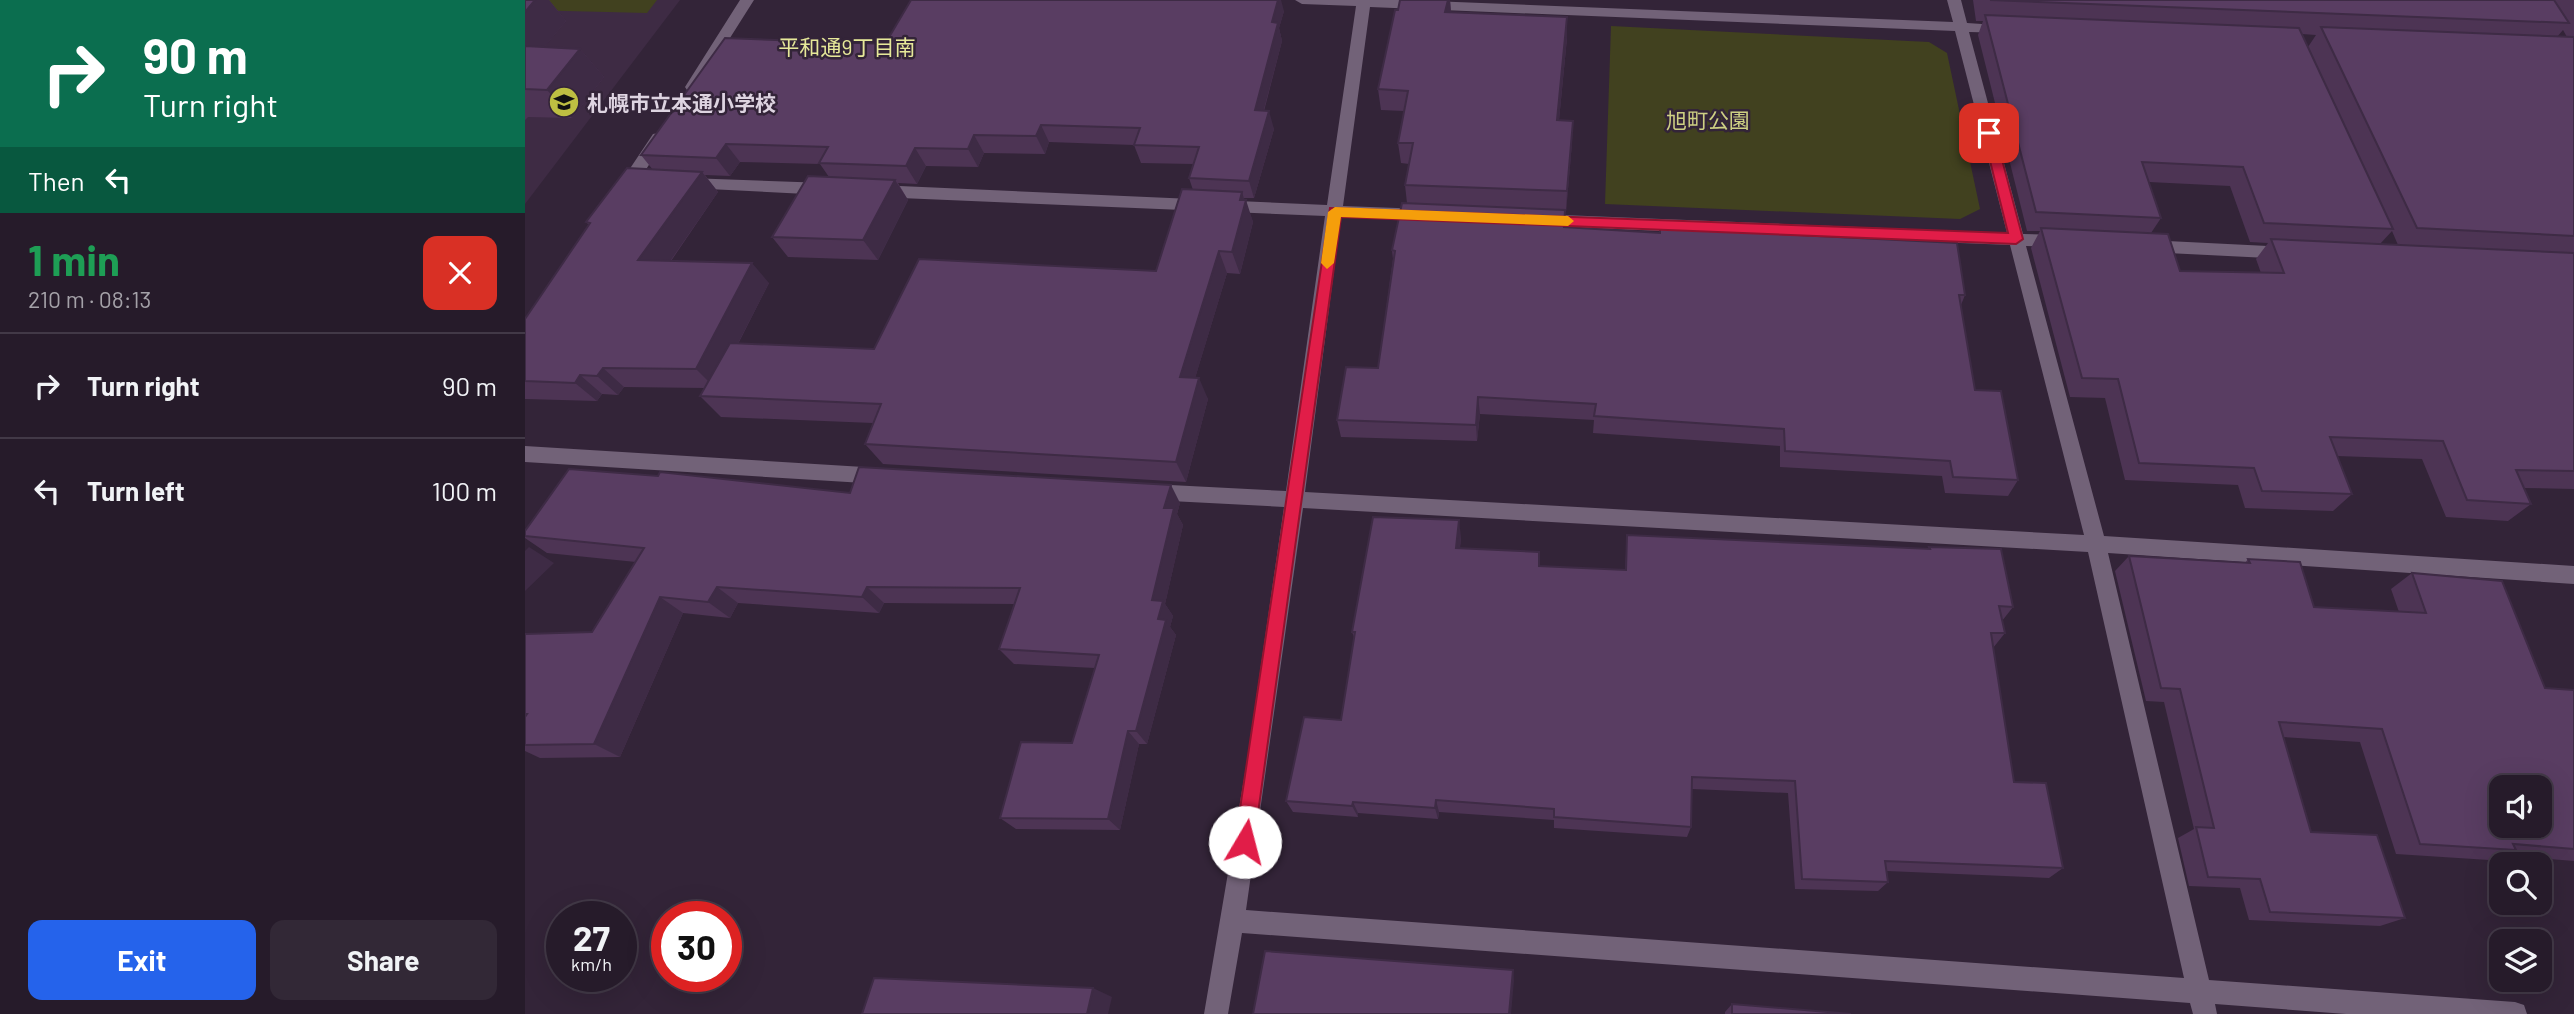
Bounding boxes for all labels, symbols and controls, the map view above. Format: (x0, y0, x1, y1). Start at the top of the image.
text: 90 m (143, 25, 248, 84)
icon: right (28, 28, 119, 119)
district label: 平和通9丁目南 (779, 34, 915, 59)
text: Turn right (143, 85, 278, 123)
school or university icon: 札幌市立本通小学校 (547, 85, 581, 119)
place label: 札幌市立本通小学校 (587, 90, 776, 115)
pin (1959, 103, 2019, 163)
park label: 旭町公園 (1666, 107, 1750, 132)
icon: arrive (1970, 114, 2008, 152)
icon: left (99, 161, 137, 199)
text: Then (28, 165, 85, 196)
text: 1 min (28, 234, 120, 284)
button: close (423, 236, 497, 310)
text: 210 m · 08:13 (28, 285, 151, 313)
icon: right (28, 367, 66, 405)
text: Turn right (87, 370, 200, 401)
text: 90 m (442, 370, 497, 401)
icon: left (28, 472, 66, 510)
text: Turn left (87, 475, 185, 506)
text: 100 m (432, 475, 497, 506)
map controls (2489, 775, 2552, 992)
button: sound (2489, 775, 2552, 838)
position arrow (1208, 805, 1282, 879)
button: search (2489, 852, 2552, 915)
speed limit sign: 30 (651, 901, 742, 992)
text: 27 (573, 916, 610, 958)
button: Exit (28, 920, 256, 1000)
button: Share (270, 920, 497, 1000)
button: layers (2489, 929, 2552, 992)
text: km/h (571, 953, 612, 975)

